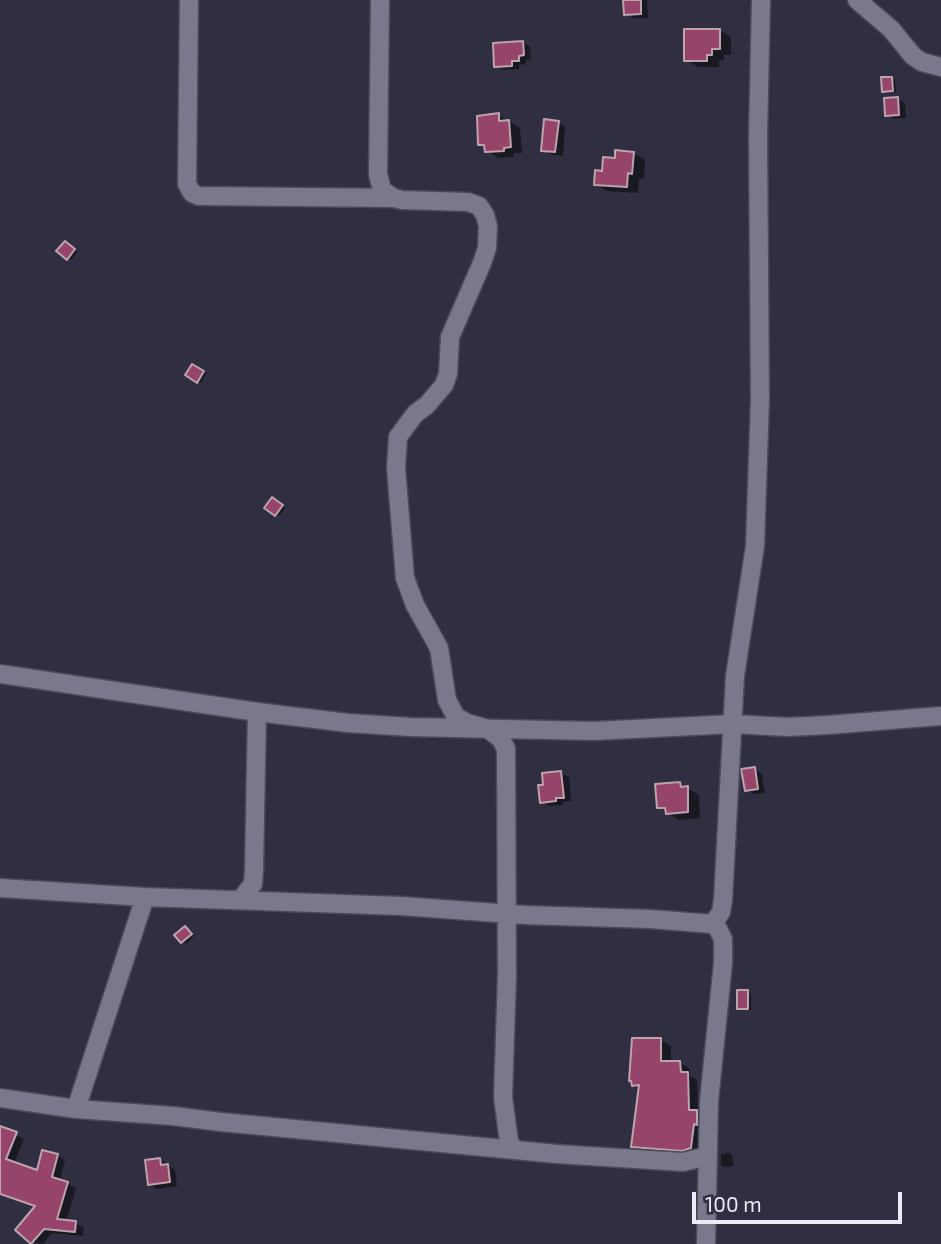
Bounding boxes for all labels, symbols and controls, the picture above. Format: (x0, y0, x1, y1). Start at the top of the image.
scale bar (696, 1178, 906, 1222)
text: 100 m (705, 1191, 762, 1216)

